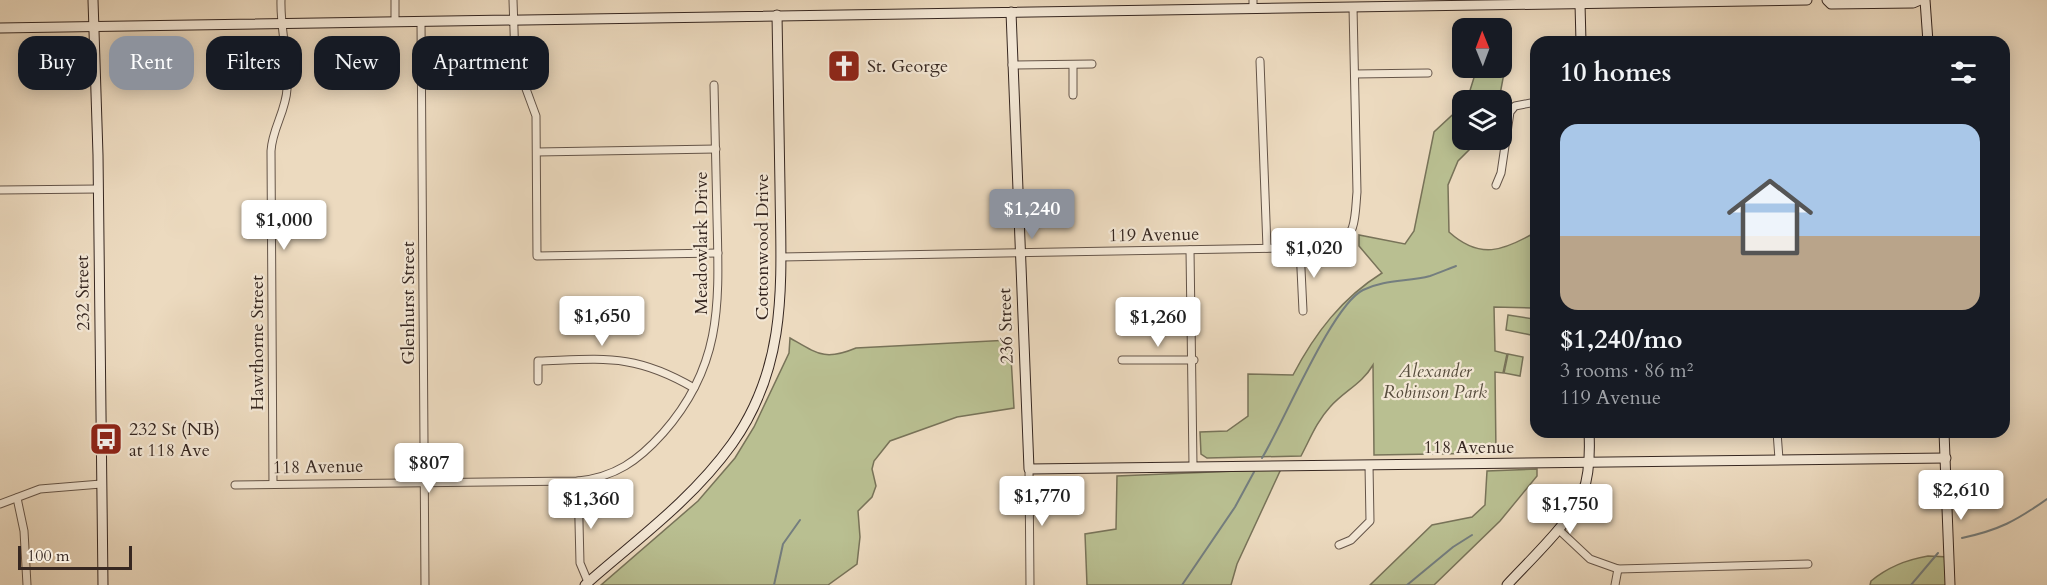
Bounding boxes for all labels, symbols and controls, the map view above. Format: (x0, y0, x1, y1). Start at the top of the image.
north arrow (1452, 18, 1512, 78)
map controls (1452, 18, 1512, 150)
chip: Buy (18, 36, 97, 90)
chip: Rent (109, 36, 194, 90)
chip: Filters (206, 36, 302, 90)
chip: New (314, 36, 400, 90)
chip: Apartment (412, 36, 549, 90)
church icon: St. George (826, 48, 862, 84)
place label: St. George (867, 54, 948, 79)
text: 10 homes (1560, 55, 1671, 90)
icon: filters (1947, 56, 1980, 89)
button: layers (1452, 90, 1512, 150)
icon: home (1716, 163, 1824, 271)
street label: Meadowlark Drive (689, 171, 714, 315)
street label: Cottonwood Drive (750, 174, 775, 320)
pin: $1,240 (983, 189, 1081, 240)
text: $1,240 (1003, 195, 1061, 222)
pin: $1,000 (235, 200, 333, 251)
text: $1,000 (255, 206, 313, 233)
street label: 119 Avenue (1108, 222, 1200, 248)
pin: $1,020 (1265, 228, 1363, 279)
text: $1,020 (1285, 234, 1343, 261)
street label: Glenhurst Street (396, 241, 421, 365)
street label: 232 Street (70, 255, 96, 331)
street label: Hawthorne Street (245, 275, 270, 411)
street label: 236 Street (992, 287, 1020, 364)
pin: $1,650 (553, 296, 651, 347)
pin: $1,260 (1109, 297, 1207, 348)
text: $1,650 (573, 302, 631, 329)
text: $1,260 (1129, 303, 1187, 330)
text: $1,240/mo (1560, 322, 1683, 357)
text: 3 rooms · 86 m² (1560, 357, 1693, 384)
park label: Alexander Robinson Park (1383, 359, 1487, 405)
text: 119 Avenue (1560, 384, 1661, 411)
place label: 232 St (NB) at 118 Ave (129, 417, 220, 463)
bus stop icon: 232 St (NB) at 118 Ave (88, 421, 124, 457)
street label: 118 Avenue (1424, 435, 1514, 460)
pin: $807 (393, 443, 465, 494)
text: $807 (409, 449, 449, 476)
street label: 118 Avenue (272, 454, 364, 480)
pin: $2,610 (1912, 470, 2010, 521)
pin: $1,770 (993, 476, 1091, 527)
text: $2,610 (1932, 476, 1990, 503)
pin: $1,360 (542, 479, 640, 530)
text: $1,770 (1013, 482, 1071, 509)
pin: $1,750 (1521, 484, 1619, 535)
text: $1,360 (562, 485, 620, 512)
text: $1,750 (1541, 490, 1599, 517)
scale bar (18, 543, 132, 570)
text: 100 m (27, 545, 69, 567)

